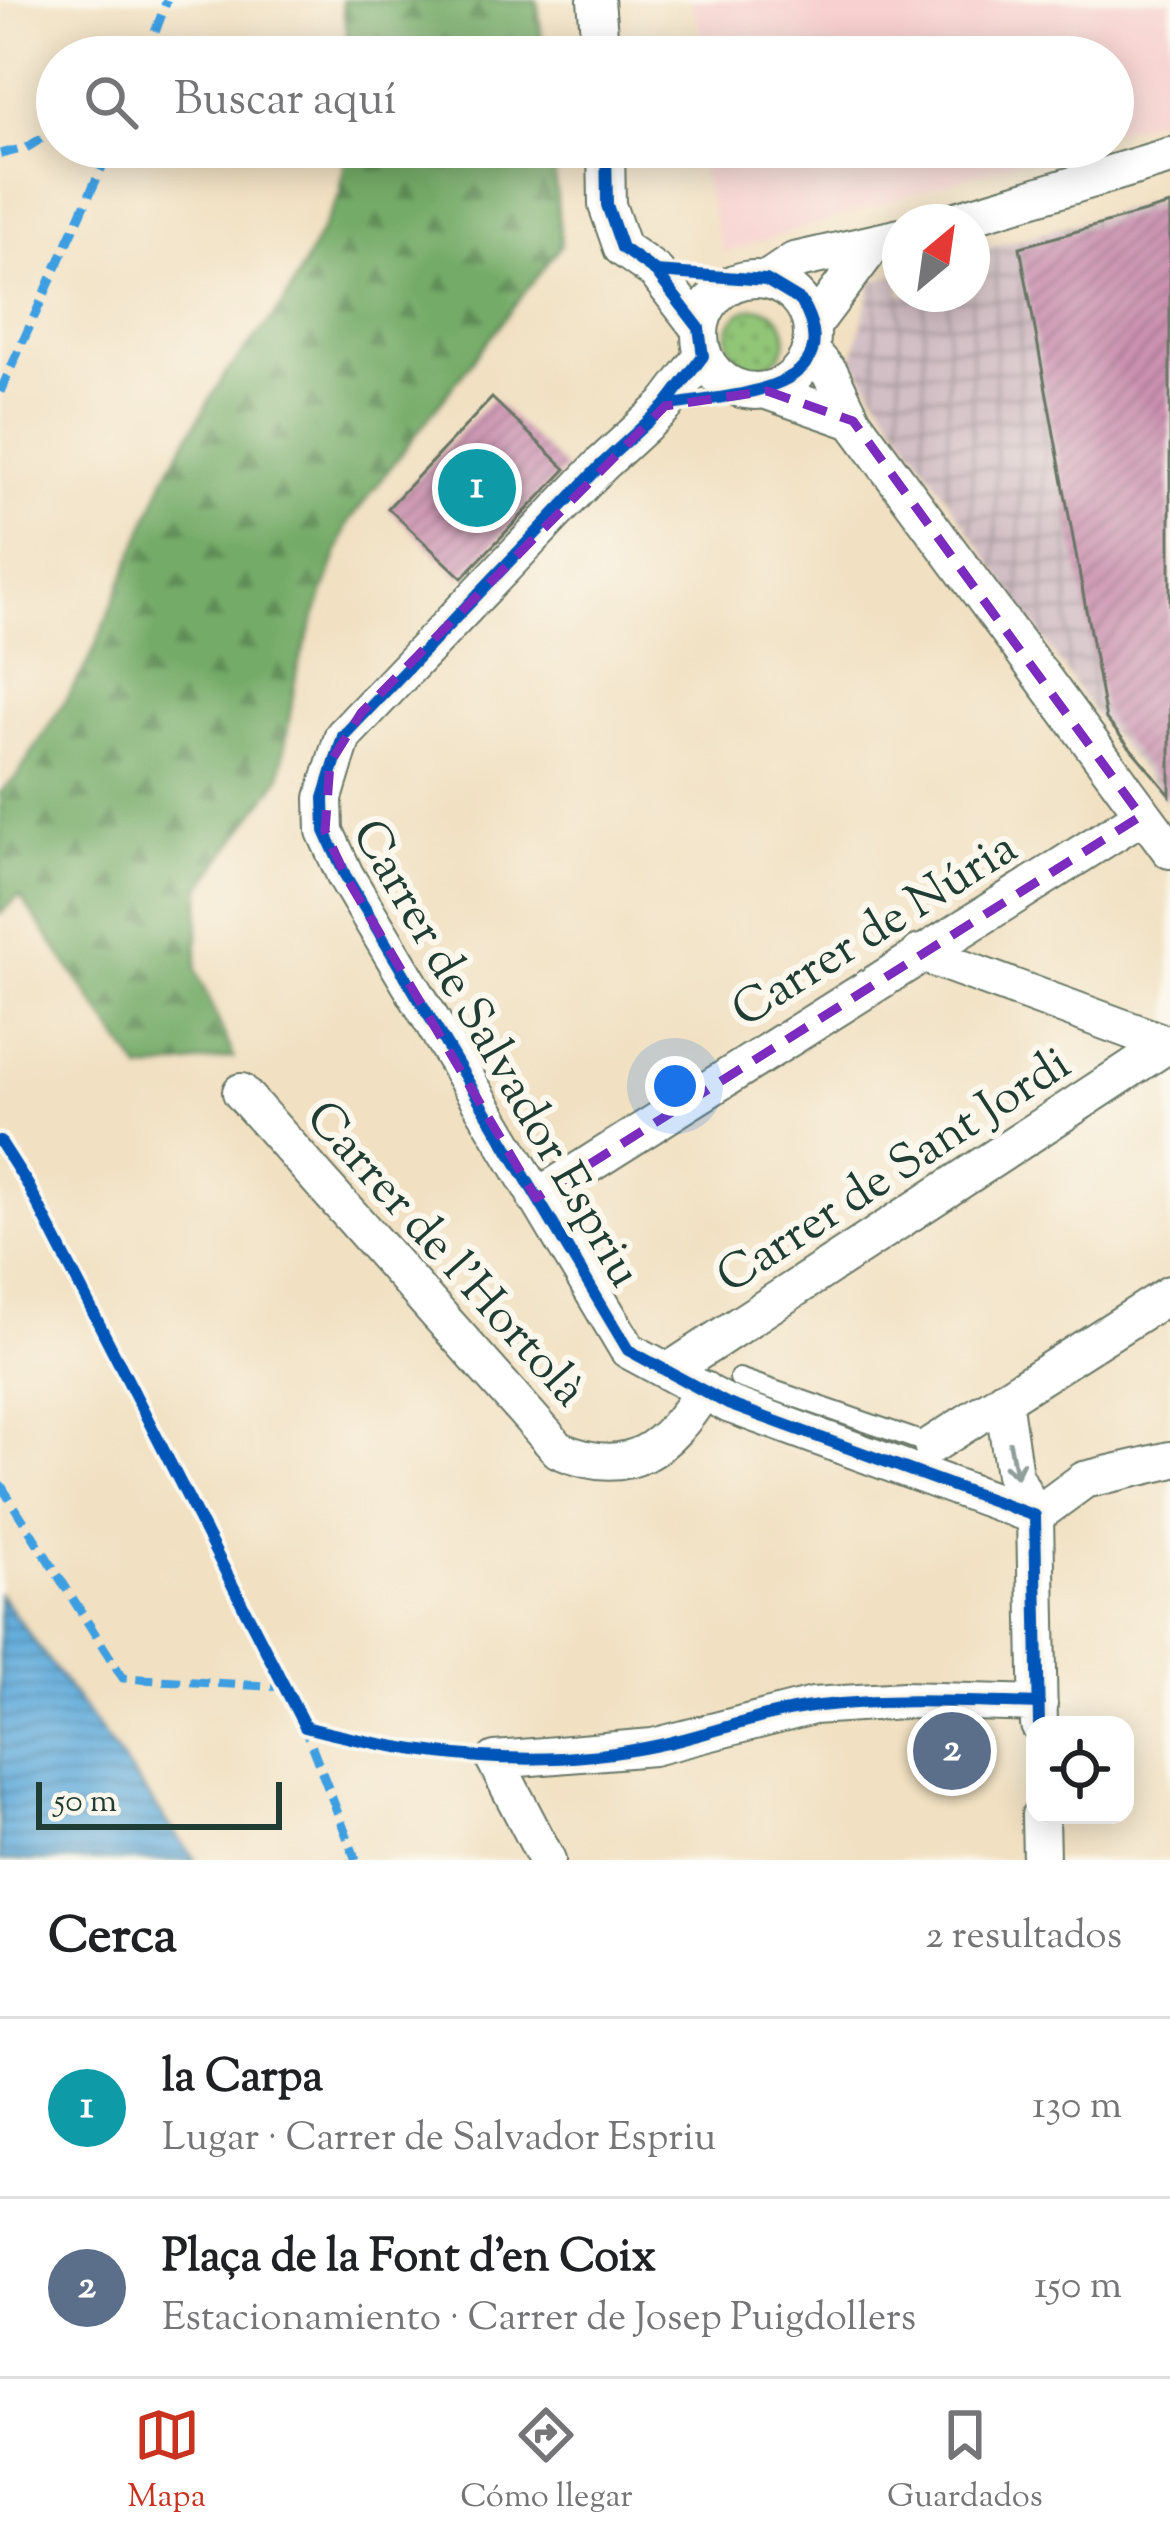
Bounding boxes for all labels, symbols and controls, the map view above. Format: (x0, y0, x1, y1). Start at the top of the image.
search box (36, 36, 1134, 168)
icon: search (78, 69, 144, 135)
text: Buscar aquí (174, 70, 396, 135)
north arrow (882, 204, 990, 312)
pin: 1 (438, 443, 516, 533)
street label: Carrer de Salvador Espriu (332, 808, 657, 1302)
street label: Carrer de Núria (720, 816, 1032, 1047)
street label: Carrer de Sant Jordi (704, 1032, 1086, 1313)
your location (645, 1056, 705, 1116)
street label: Carrer de l'Hortolà (287, 1087, 600, 1424)
one-way arrow (1003, 1439, 1025, 1478)
pin: 2 (913, 1706, 991, 1796)
map controls (1026, 1716, 1134, 1824)
button: locate (1026, 1716, 1134, 1824)
scale bar (36, 1776, 282, 1829)
text: 50 m (54, 1779, 117, 1827)
text: Cerca (48, 1902, 177, 1975)
text: 2 resultados (925, 1910, 1122, 1966)
text: la Carpa (162, 2047, 323, 2112)
text: 1 (80, 2080, 94, 2136)
text: 130 m (1032, 2080, 1122, 2136)
text: Lugar · Carrer de Salvador Espriu (162, 2112, 716, 2168)
text: Plaça de la Font d'en Coix (162, 2227, 656, 2292)
text: 2 (78, 2260, 96, 2316)
text: 150 m (1034, 2260, 1122, 2316)
text: Estacionamiento · Carrer de Josep Puigdollers (162, 2292, 916, 2348)
tab: Mapa (127, 2402, 206, 2522)
tab: Cómo llegar (460, 2402, 633, 2522)
tab: Guardados (887, 2402, 1043, 2522)

